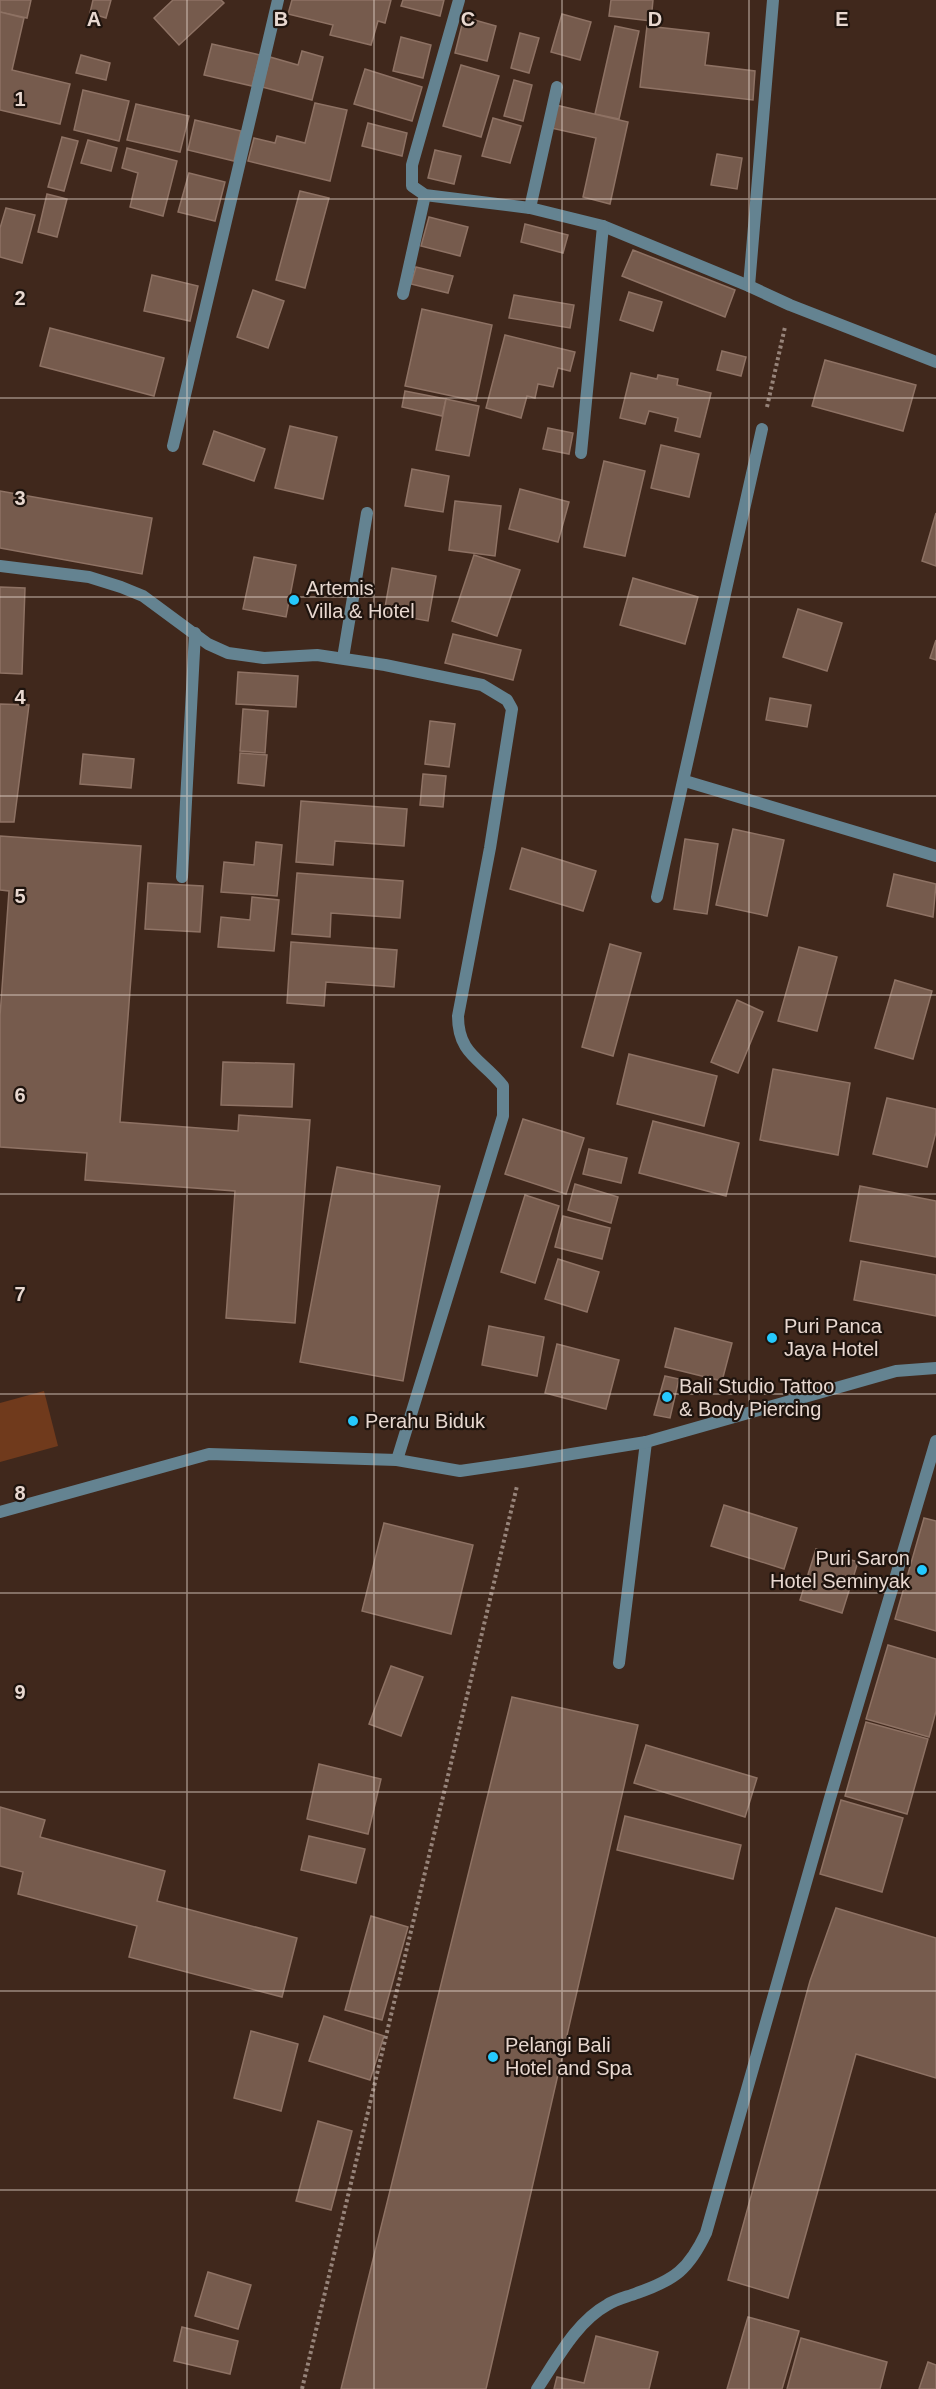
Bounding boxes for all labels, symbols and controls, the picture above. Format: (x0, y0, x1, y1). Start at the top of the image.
text: A (87, 8, 101, 30)
text: B (274, 8, 288, 30)
text: C (461, 8, 475, 30)
text: D (648, 8, 662, 30)
text: E (835, 8, 849, 30)
text: 1 (14, 88, 26, 110)
text: 2 (14, 287, 26, 309)
text: 3 (14, 487, 26, 509)
place label: Artemis Villa & Hotel (306, 577, 415, 622)
marker: Artemis Villa & Hotel (287, 593, 301, 607)
text: 4 (14, 686, 26, 708)
text: 5 (14, 885, 26, 907)
text: 6 (14, 1084, 26, 1106)
text: 7 (14, 1283, 26, 1305)
place label: Puri Panca Jaya Hotel (784, 1315, 883, 1360)
marker: Puri Panca Jaya Hotel (765, 1331, 779, 1345)
place label: Bali Studio Tattoo & Body Piercing (679, 1375, 834, 1420)
marker: Bali Studio Tattoo & Body Piercing (660, 1390, 674, 1404)
place label: Perahu Biduk (365, 1410, 486, 1432)
marker: Perahu Biduk (346, 1414, 360, 1428)
text: 8 (14, 1482, 26, 1504)
place label: Puri Saron Hotel Seminyak (770, 1547, 911, 1592)
marker: Puri Saron Hotel Seminyak (915, 1563, 929, 1577)
text: 9 (14, 1681, 26, 1703)
place label: Pelangi Bali Hotel and Spa (505, 2034, 633, 2079)
marker: Pelangi Bali Hotel and Spa (486, 2050, 500, 2064)

